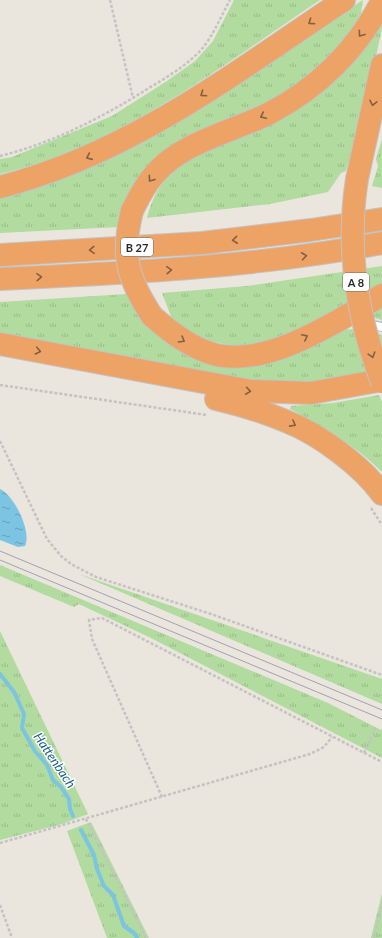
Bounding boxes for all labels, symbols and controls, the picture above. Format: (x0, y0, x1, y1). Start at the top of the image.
one-way arrow (308, 17, 315, 24)
one-way arrow (359, 29, 366, 36)
one-way arrow (200, 89, 207, 97)
one-way arrow (370, 100, 378, 106)
one-way arrow (259, 111, 267, 119)
one-way arrow (86, 152, 93, 160)
one-way arrow (148, 175, 156, 182)
one-way arrow (232, 235, 238, 244)
road number: B 27 (121, 238, 153, 256)
one-way arrow (88, 245, 95, 254)
one-way arrow (301, 252, 307, 261)
one-way arrow (166, 265, 172, 274)
one-way arrow (36, 273, 42, 282)
road number: A 8 (343, 273, 369, 291)
one-way arrow (178, 335, 185, 342)
one-way arrow (301, 335, 309, 342)
one-way arrow (35, 346, 42, 354)
one-way arrow (367, 352, 376, 359)
one-way arrow (245, 386, 251, 395)
one-way arrow (288, 419, 296, 427)
water label: Hattenbach (31, 729, 79, 791)

